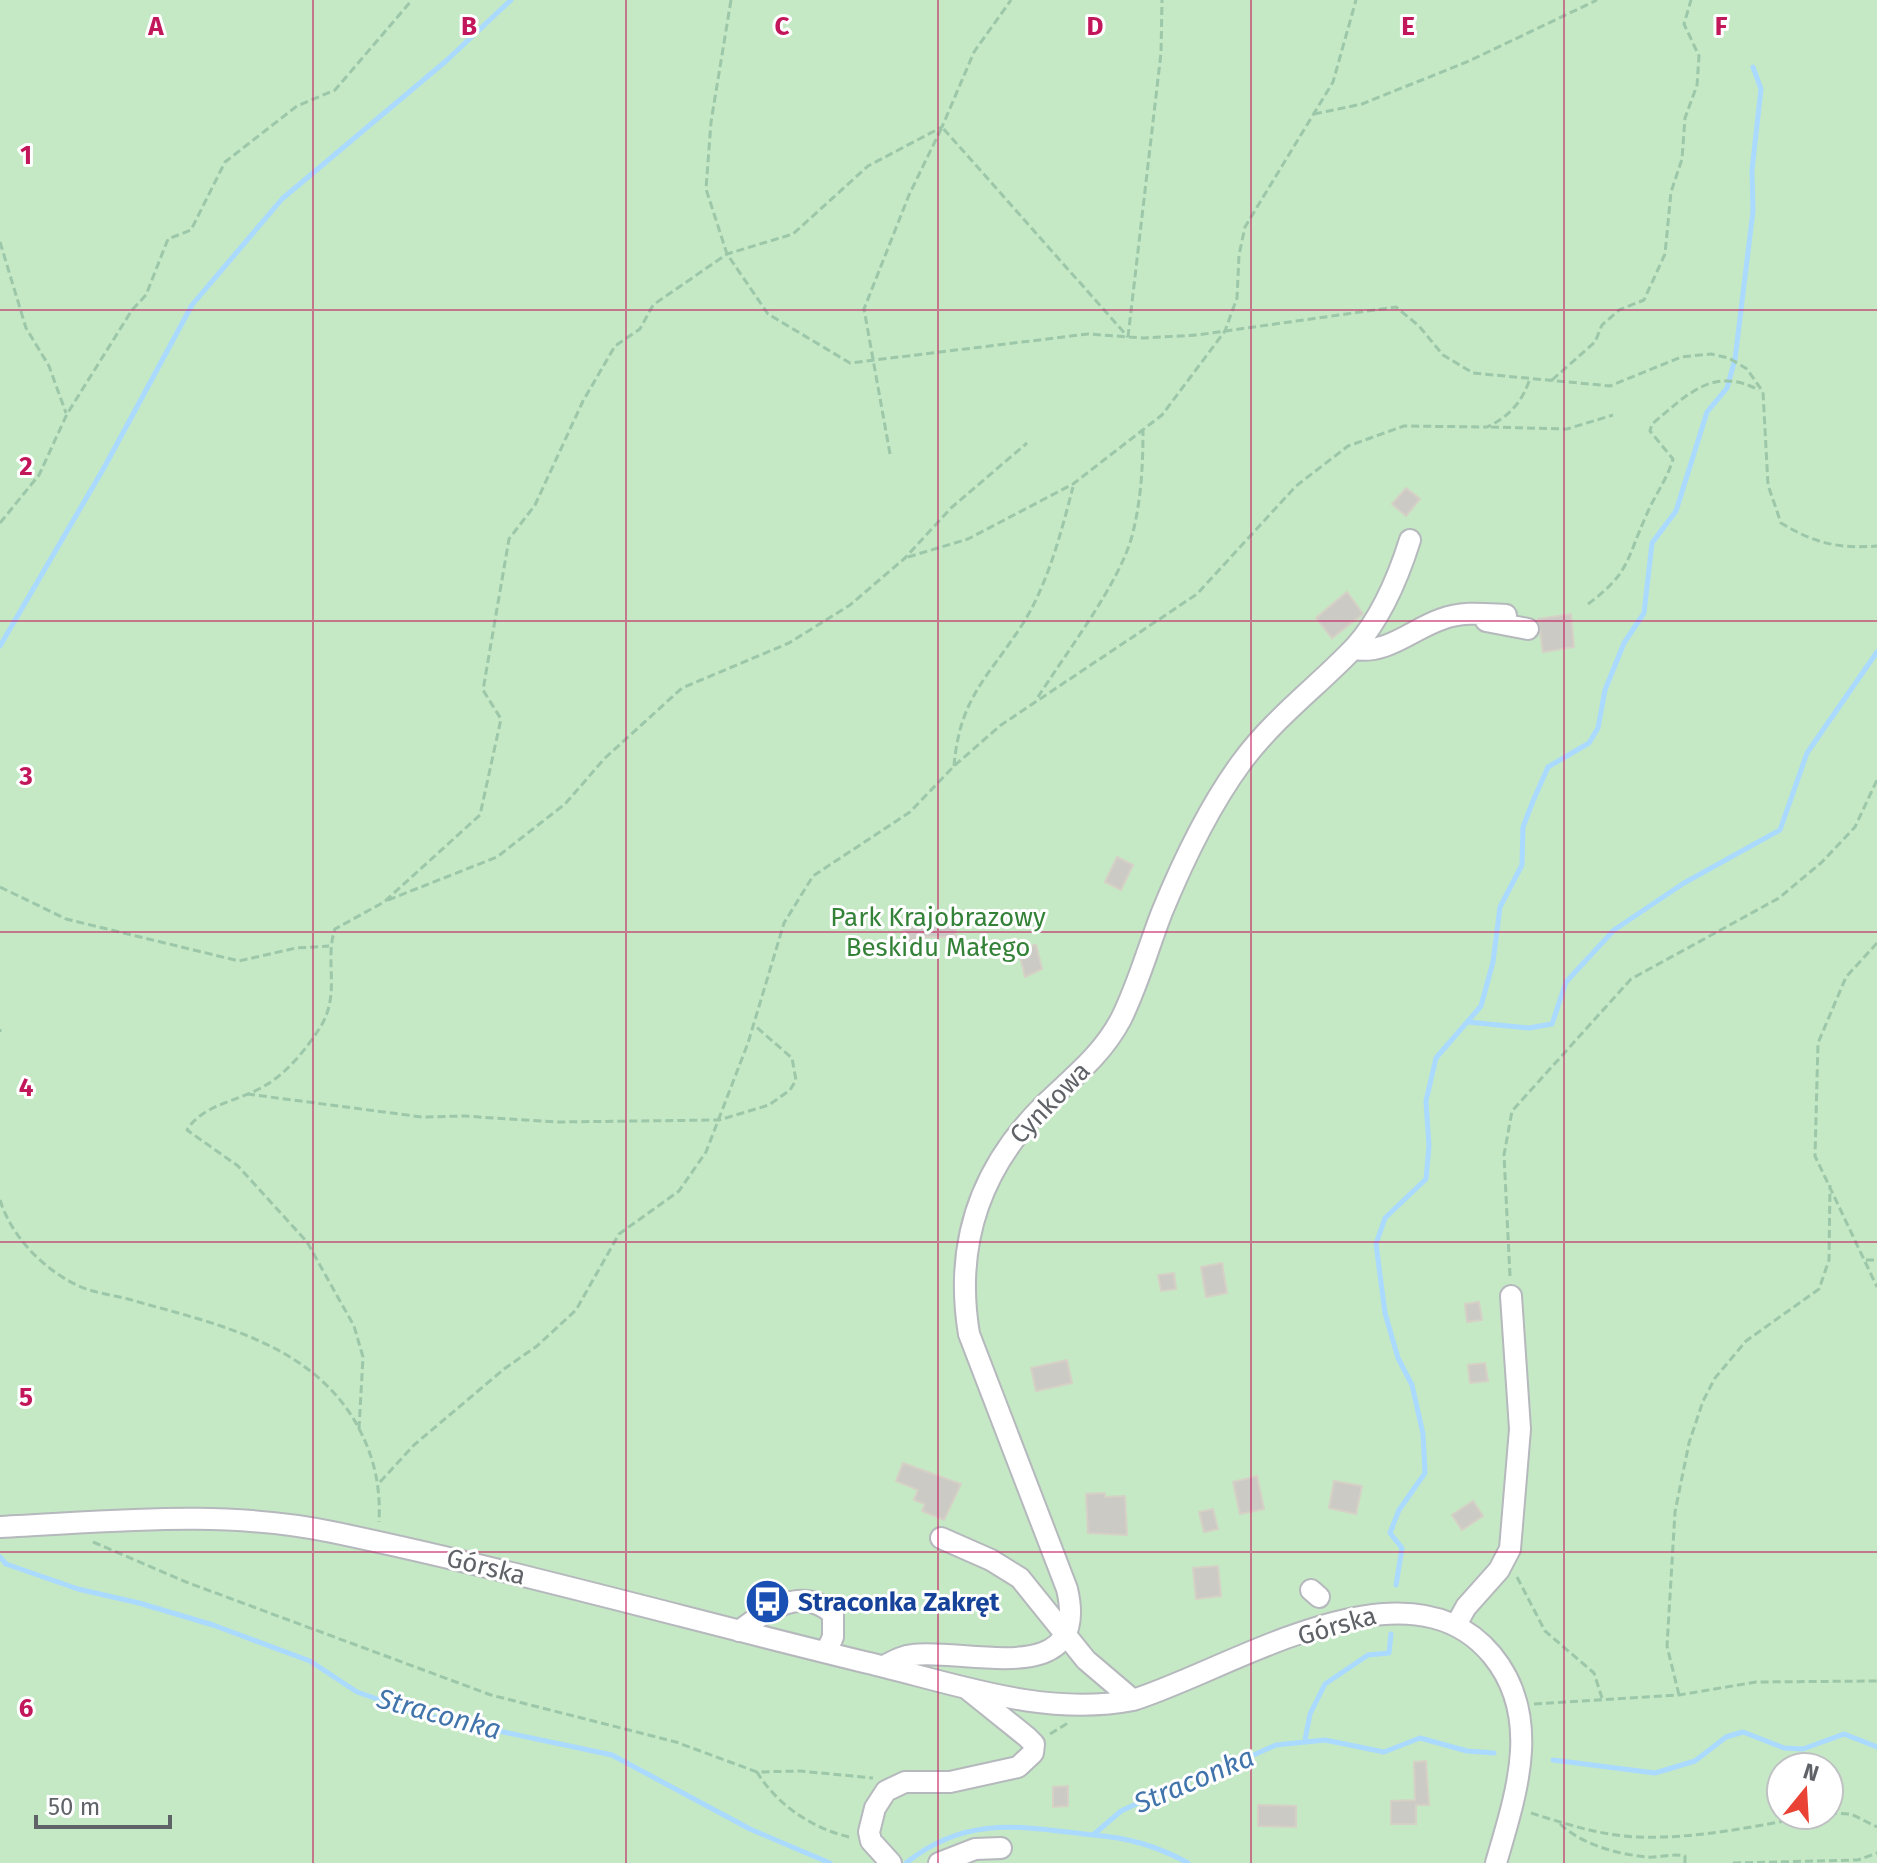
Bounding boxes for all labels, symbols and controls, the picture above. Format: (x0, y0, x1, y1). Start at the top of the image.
text: A (147, 11, 164, 42)
text: B (461, 11, 477, 42)
text: C (775, 11, 790, 42)
text: D (1087, 11, 1104, 42)
text: E (1401, 11, 1415, 42)
text: F (1715, 11, 1728, 42)
text: 1 (20, 140, 32, 171)
text: 2 (19, 451, 33, 482)
text: 3 (18, 761, 33, 792)
park label: Park Krajobrazowy Beskidu Małego (830, 902, 1046, 963)
street label: Cynkowa (1003, 1056, 1097, 1150)
text: 4 (19, 1072, 34, 1103)
text: 5 (19, 1382, 33, 1413)
street label: Górska (443, 1542, 529, 1592)
bus stop icon: Straconka Zakręt (743, 1578, 791, 1626)
place label: Straconka Zakręt (798, 1587, 1001, 1618)
street label: Górska (1294, 1600, 1380, 1652)
water label: Straconka (372, 1681, 505, 1746)
text: 6 (19, 1693, 34, 1724)
water label: Straconka (1128, 1740, 1259, 1820)
north arrow (1765, 1751, 1845, 1831)
text: N (1800, 1757, 1822, 1788)
scale bar (36, 1779, 170, 1829)
text: 50 m (48, 1793, 100, 1821)

